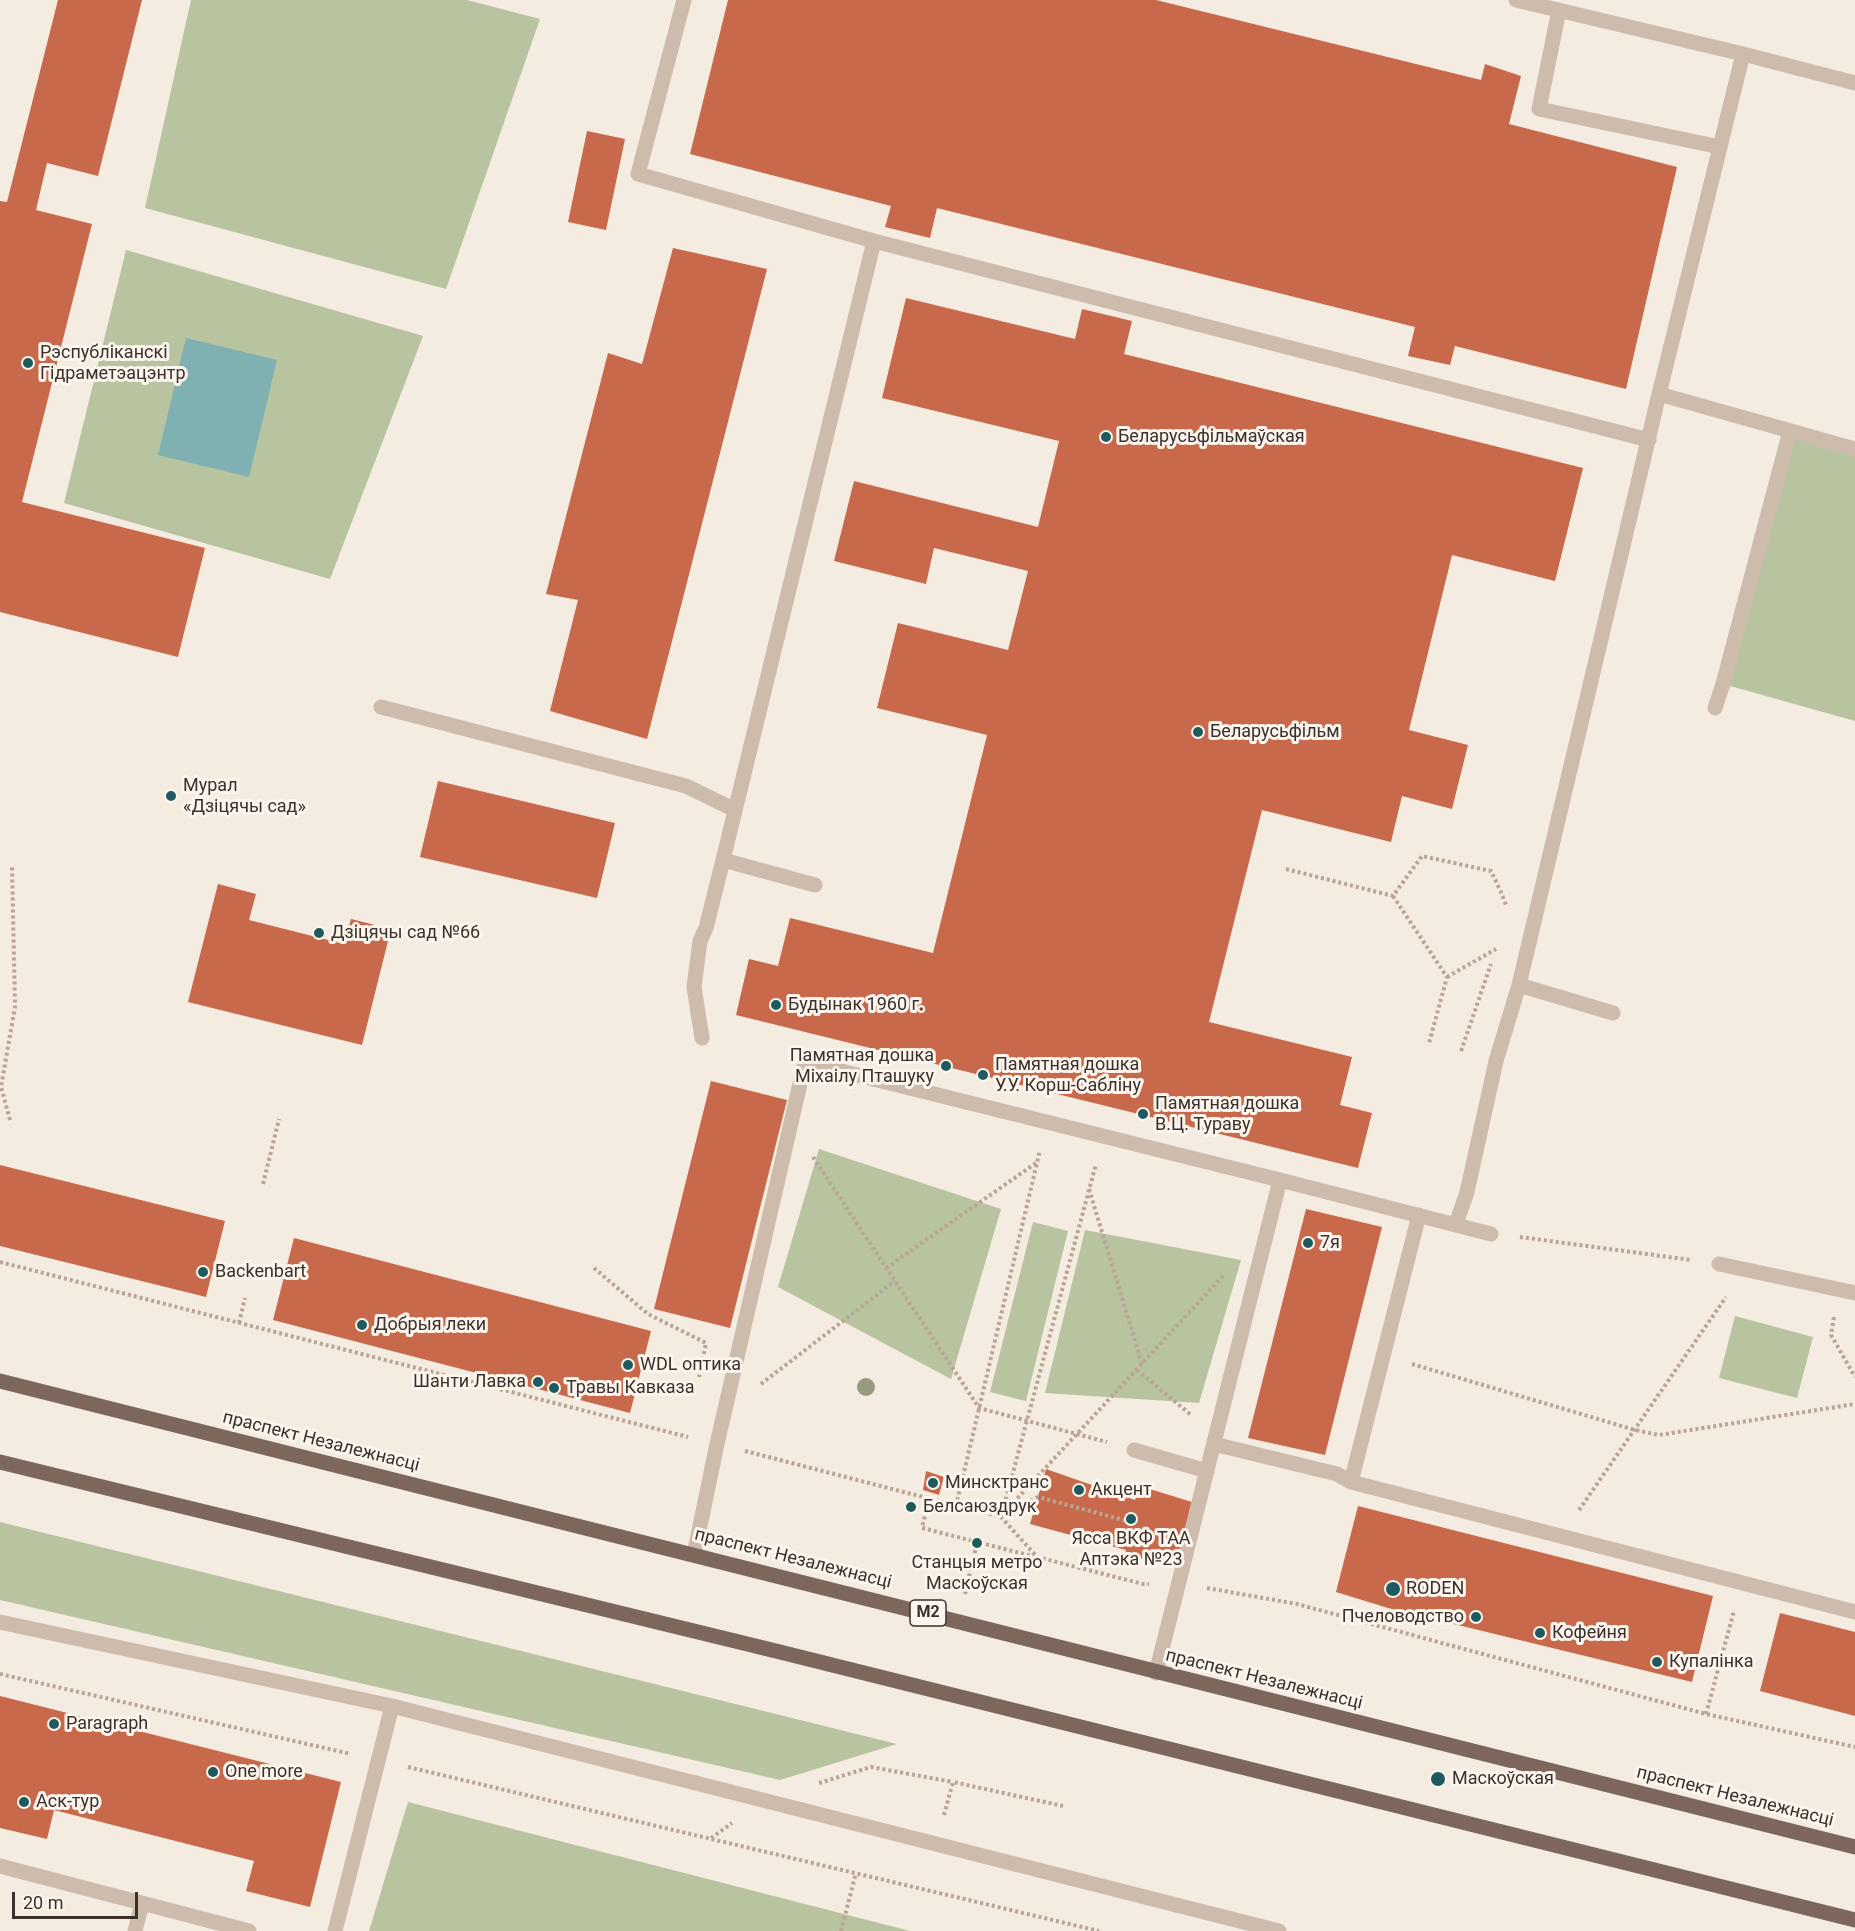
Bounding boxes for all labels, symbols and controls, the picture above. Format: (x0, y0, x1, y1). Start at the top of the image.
place label: Рэспубліканскі Гідраметэацэнтр (40, 342, 186, 385)
marker: Рэспубліканскі Гідраметэацэнтр (21, 356, 35, 370)
place label: Беларусьфільмаўская (1118, 426, 1305, 448)
marker: Беларусьфільмаўская (1099, 430, 1113, 444)
place label: Беларусьфільм (1210, 721, 1340, 743)
marker: Беларусьфільм (1191, 725, 1205, 739)
place label: Мурал «Дзіцячы сад» (183, 775, 306, 818)
marker: Мурал «Дзіцячы сад» (164, 789, 178, 803)
place label: Дзіцячы сад №66 (331, 922, 480, 944)
marker: Дзіцячы сад №66 (312, 926, 326, 940)
place label: Будынак 1960 г. (788, 994, 924, 1016)
marker: Будынак 1960 г. (769, 998, 783, 1012)
place label: Памятная дошка Міхаілу Пташуку (790, 1045, 934, 1088)
place label: Памятная дошка У.У. Корш-Сабліну (995, 1054, 1141, 1096)
marker: Памятная дошка Міхаілу Пташуку (939, 1059, 953, 1073)
marker: Памятная дошка У.У. Корш-Сабліну (976, 1068, 990, 1082)
place label: Памятная дошка В.Ц. Тураву (1155, 1093, 1299, 1136)
marker: Памятная дошка В.Ц. Тураву (1136, 1107, 1150, 1121)
place label: 7я (1320, 1232, 1340, 1254)
marker: 7я (1301, 1236, 1315, 1250)
place label: Backenbart (215, 1261, 306, 1283)
marker: Backenbart (196, 1265, 210, 1279)
place label: Добрыя леки (374, 1314, 486, 1336)
marker: Добрыя леки (355, 1318, 369, 1332)
place label: WDL оптика (640, 1354, 741, 1376)
marker: WDL оптика (621, 1358, 635, 1372)
place label: Шанти Лавка (413, 1371, 526, 1393)
marker: Шанти Лавка (531, 1375, 545, 1389)
place label: Травы Кавказа (566, 1377, 695, 1399)
marker: Травы Кавказа (547, 1381, 561, 1395)
street label: праспект Незалежнасці (220, 1407, 422, 1477)
place label: Минсктранс (945, 1472, 1049, 1494)
marker: Минсктранс (926, 1476, 940, 1490)
place label: Акцент (1091, 1479, 1152, 1501)
marker: Акцент (1072, 1483, 1086, 1497)
place label: Белсаюздрук (923, 1496, 1036, 1518)
marker: Белсаюздрук (904, 1500, 918, 1514)
marker: Ясса ВКФ ТАА Аптэка №23 (1124, 1512, 1138, 1526)
street label: праспект Незалежнасці (692, 1524, 894, 1594)
place label: Ясса ВКФ ТАА Аптэка №23 (1071, 1528, 1191, 1570)
marker: Станцыя метро Маскоўская (970, 1536, 984, 1550)
place label: Станцыя метро Маскоўская (911, 1552, 1043, 1594)
place label: RODEN (1406, 1578, 1464, 1600)
marker: RODEN (1384, 1580, 1402, 1598)
road number: М2 (910, 1600, 946, 1626)
place label: Пчеловодство (1342, 1606, 1464, 1628)
marker: Пчеловодство (1469, 1610, 1483, 1624)
place label: Кофейня (1552, 1622, 1627, 1644)
marker: Кофейня (1533, 1626, 1547, 1640)
street label: праспект Незалежнасці (1163, 1645, 1365, 1715)
place label: Купалiнка (1669, 1651, 1754, 1673)
marker: Купалiнка (1650, 1655, 1664, 1669)
place label: Paragraph (66, 1713, 148, 1735)
marker: Paragraph (47, 1717, 61, 1731)
place label: One more (225, 1761, 303, 1783)
street label: праспект Незалежнасці (1634, 1762, 1836, 1832)
marker: One more (206, 1765, 220, 1779)
place label: Маскоўская (1452, 1768, 1554, 1790)
marker: Маскоўская (1429, 1770, 1447, 1788)
place label: Аск-тур (36, 1791, 99, 1813)
marker: Аск-тур (17, 1795, 31, 1809)
scale bar (15, 1880, 141, 1918)
text: 20 m (23, 1892, 63, 1913)

